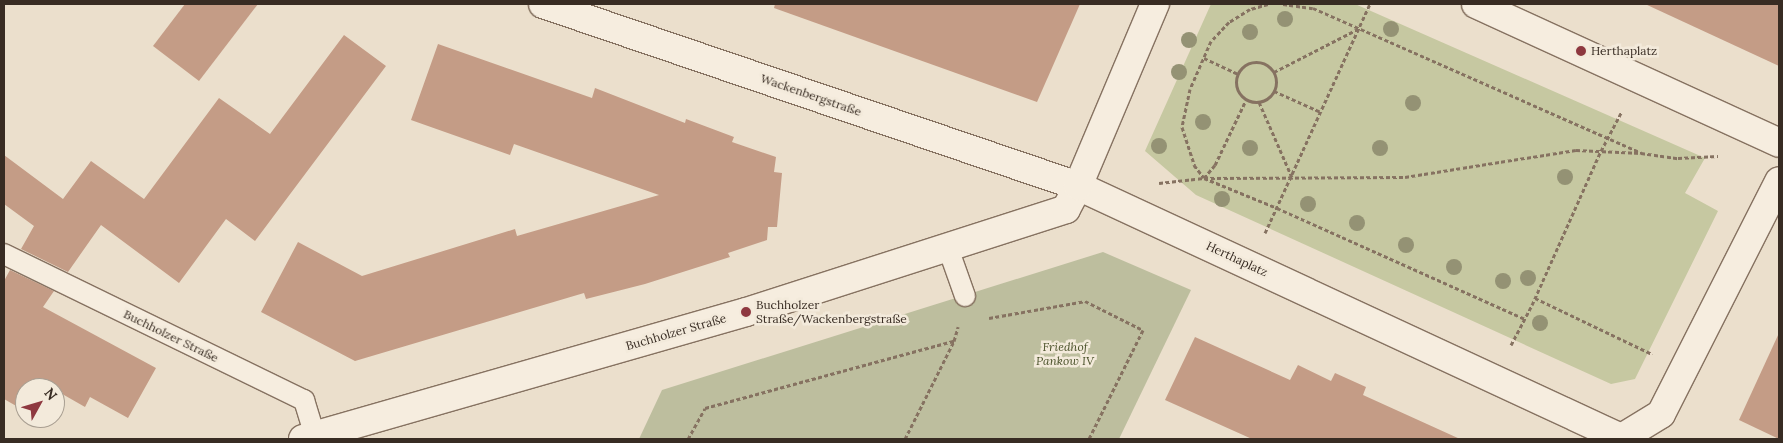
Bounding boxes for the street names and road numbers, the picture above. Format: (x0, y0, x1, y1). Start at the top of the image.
street label: Wackenbergstraße (759, 71, 863, 119)
street label: Herthaplatz (1204, 238, 1270, 280)
street label: Buchholzer Straße (121, 307, 221, 365)
street label: Buchholzer Straße (624, 311, 728, 353)

